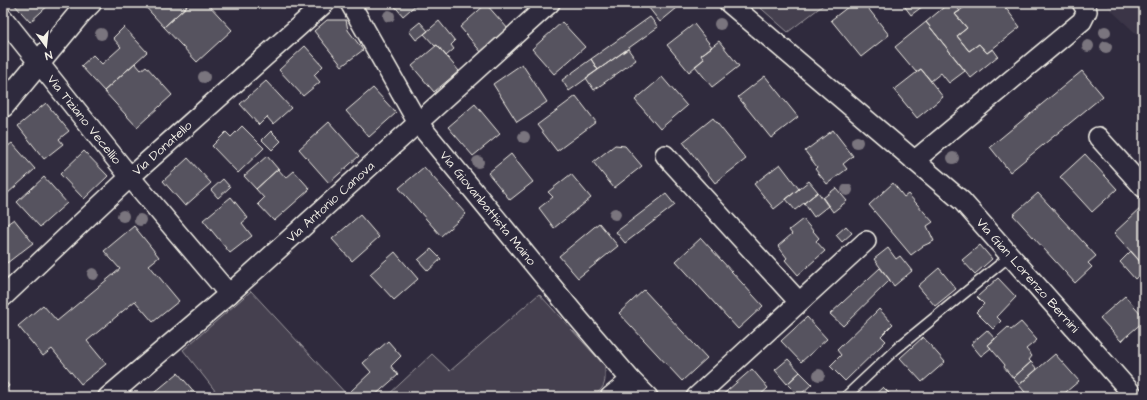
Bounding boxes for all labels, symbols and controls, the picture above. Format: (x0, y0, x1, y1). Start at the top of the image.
north arrow (26, 26, 66, 66)
text: N (43, 47, 54, 63)
street label: Via Tiziano Vecellio (43, 71, 126, 169)
street label: Via Donatello (128, 116, 197, 180)
street label: Via Giovanbattista Maino (435, 147, 541, 270)
street label: Via Antonio Canova (283, 157, 379, 247)
street label: Via Gian Lorenzo Bernini (972, 214, 1083, 337)

